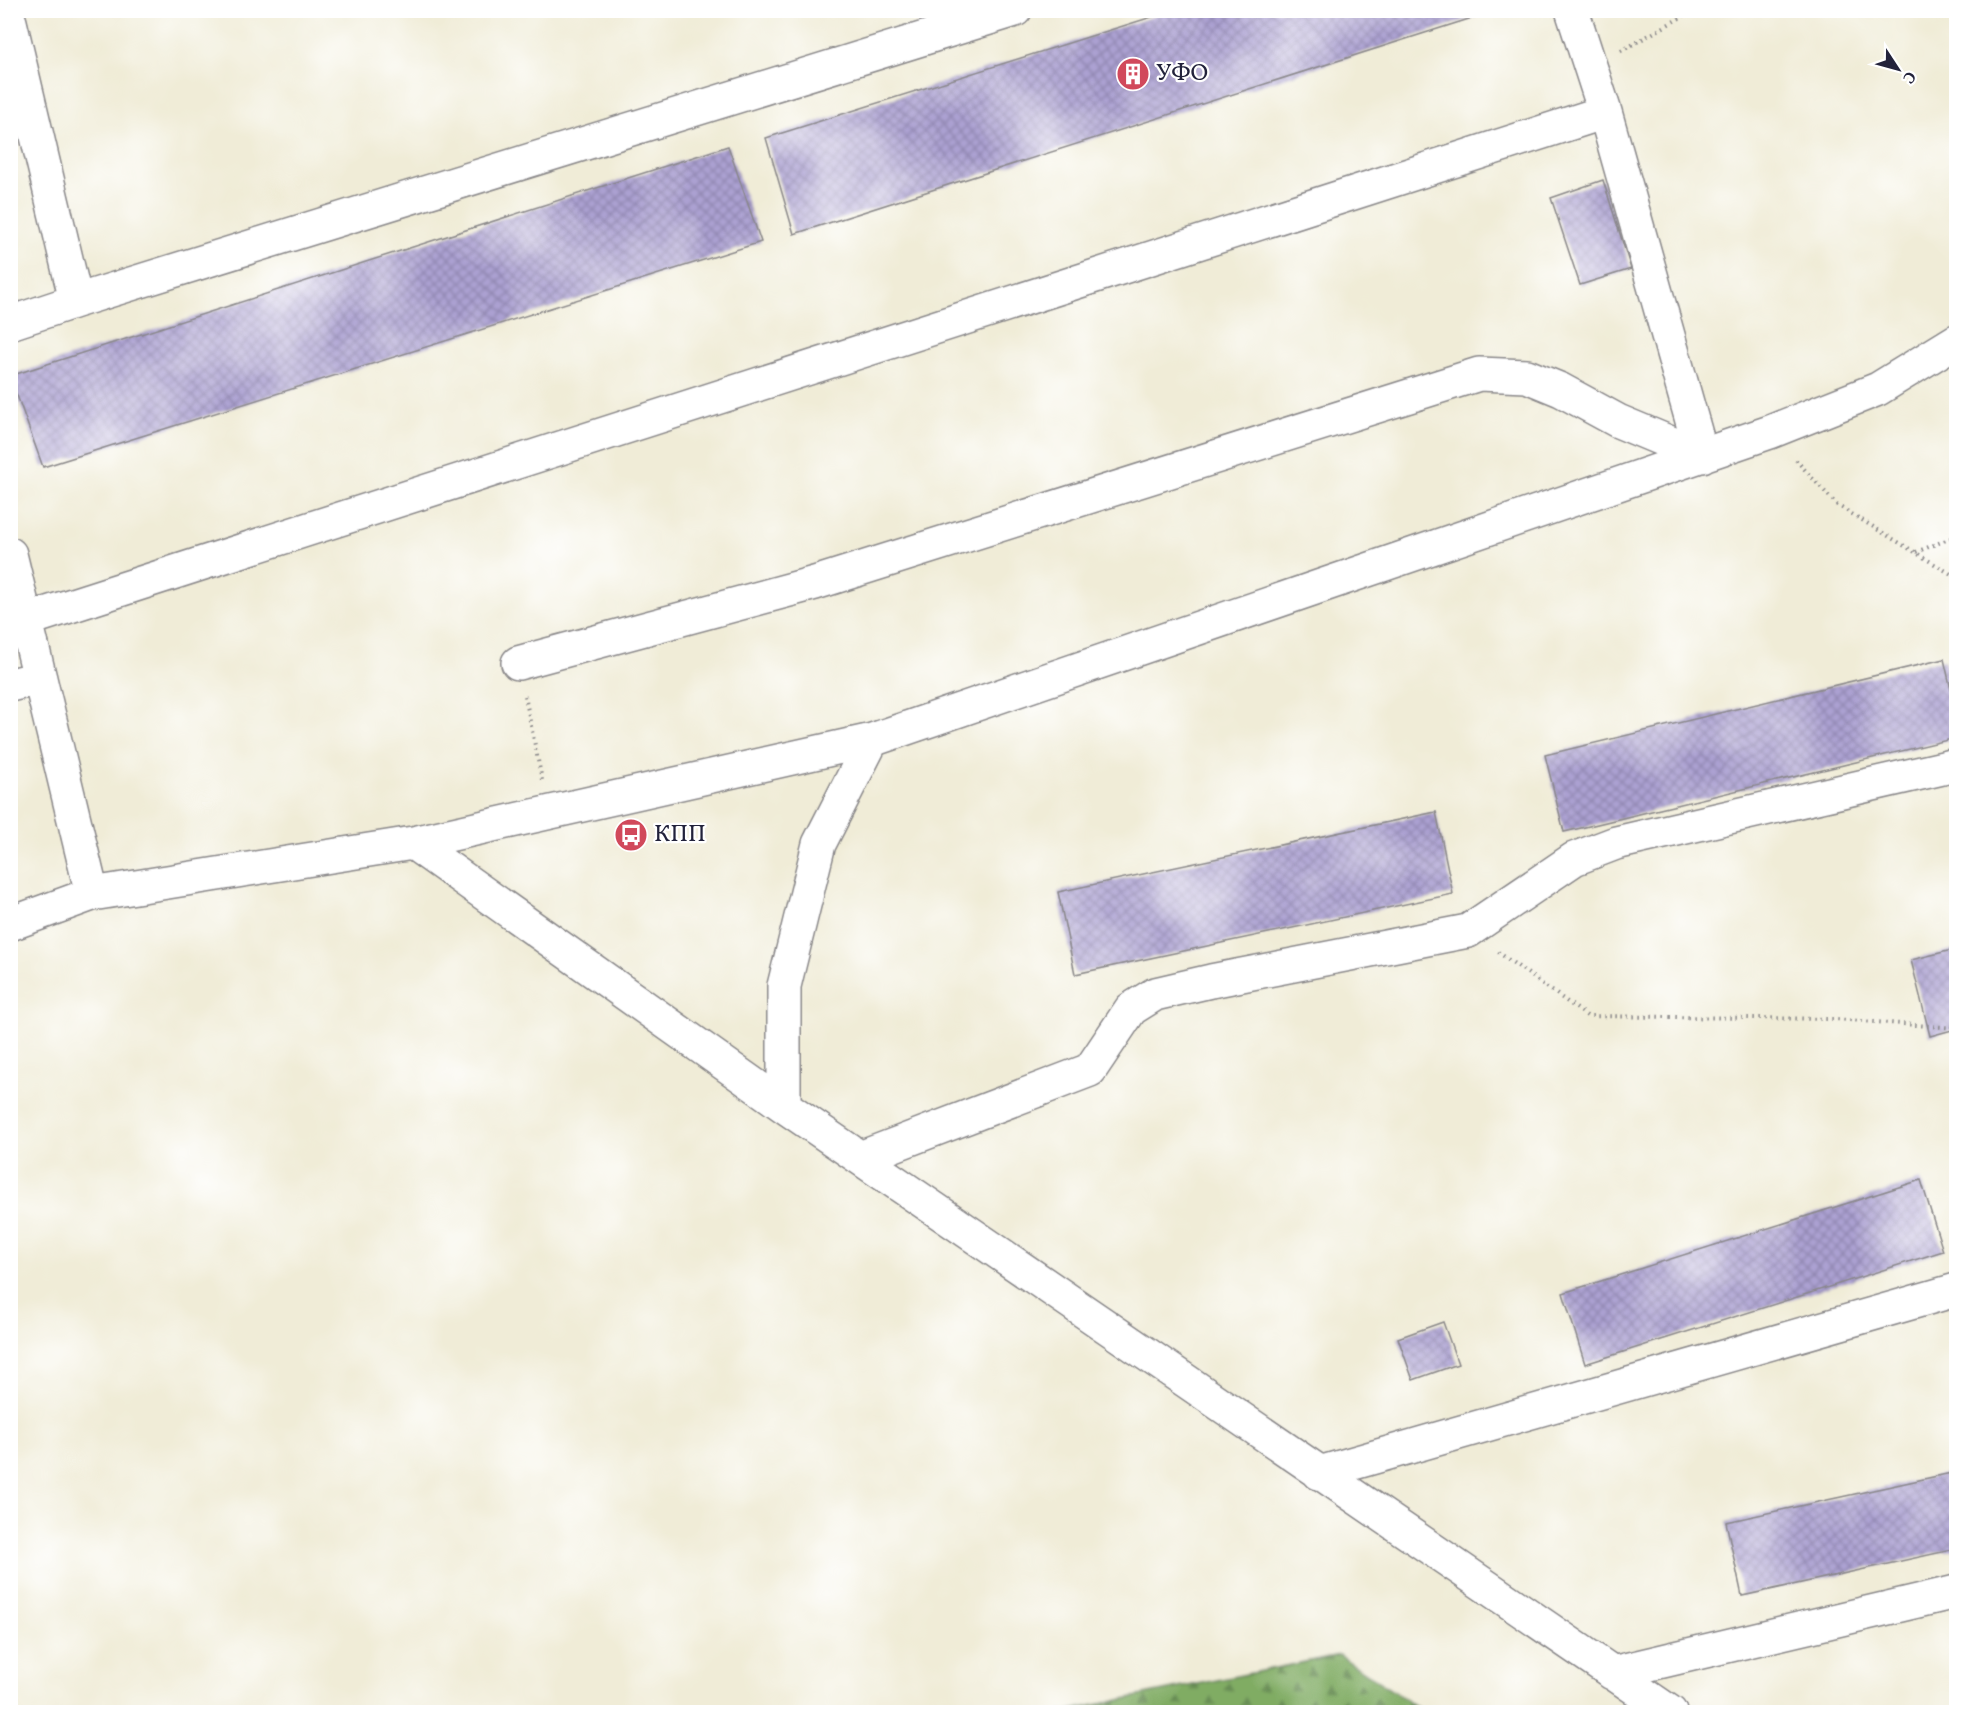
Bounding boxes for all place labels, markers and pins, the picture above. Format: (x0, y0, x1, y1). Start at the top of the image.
building icon: УФО (1115, 56, 1151, 92)
place label: УФО (1156, 57, 1208, 91)
bus stop icon: КПП (613, 817, 649, 853)
place label: КПП (654, 818, 706, 852)

